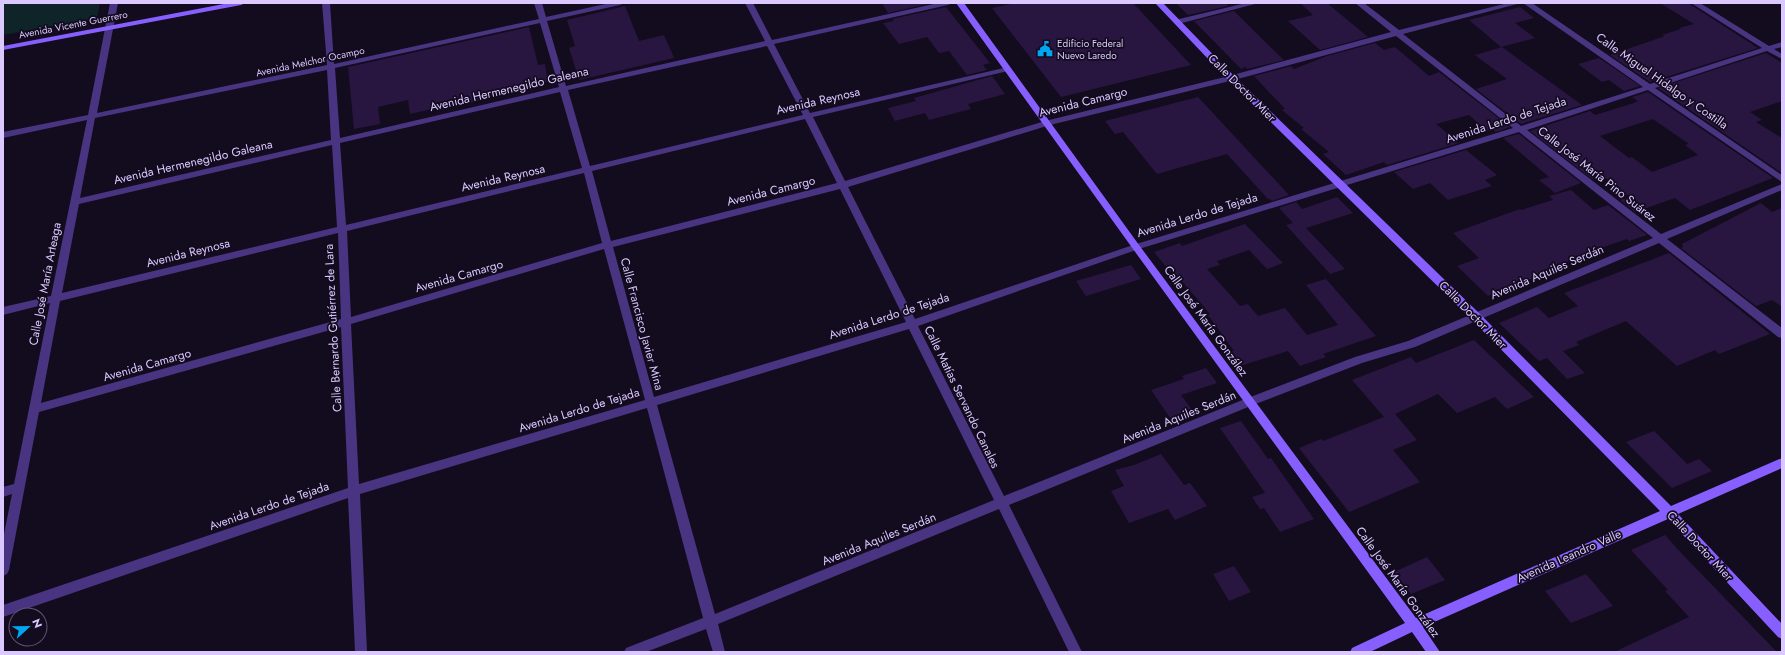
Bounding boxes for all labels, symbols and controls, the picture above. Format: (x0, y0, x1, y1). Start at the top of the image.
street label: Avenida Vicente Guerrero (17, 6, 129, 42)
street label: Calle Miguel Hidalgo y Costilla (1592, 28, 1732, 134)
place label: Edificio Federal Nuevo Laredo (1057, 36, 1123, 63)
public building icon: Edificio Federal Nuevo Laredo (1036, 40, 1054, 58)
street label: Avenida Melchor Ocampo (254, 43, 366, 80)
street label: Calle Doctor Mier (1204, 50, 1281, 127)
street label: Avenida Hermenegildo Galeana (428, 62, 591, 116)
street label: Avenida Camargo (1037, 82, 1130, 122)
street label: Avenida Reynosa (774, 83, 862, 119)
street label: Avenida Lerdo de Tejada (1444, 92, 1569, 148)
street label: Calle José María Pino Suárez (1534, 122, 1660, 226)
street label: Avenida Hermenegildo Galeana (112, 135, 275, 189)
street label: Avenida Reynosa (459, 160, 547, 196)
street label: Avenida Camargo (725, 171, 818, 211)
street label: Avenida Lerdo de Tejada (1134, 188, 1260, 242)
street label: Calle José María Arteaga (24, 221, 66, 347)
street label: Avenida Reynosa (144, 234, 232, 272)
street label: Avenida Aquiles Serdán (1488, 240, 1606, 304)
street label: Calle Bernardo Gutiérrez de Lara (320, 243, 346, 412)
street label: Avenida Camargo (413, 255, 505, 297)
street label: Calle Francisco Javier Mina (616, 256, 668, 393)
street label: Calle José María González (1160, 262, 1253, 381)
street label: Calle Doctor Mier (1435, 277, 1512, 354)
street label: Avenida Lerdo de Tejada (827, 288, 952, 344)
street label: Calle Matías Servando Canales (920, 323, 1004, 471)
street label: Avenida Camargo (101, 344, 193, 386)
street label: Avenida Lerdo de Tejada (516, 383, 642, 437)
street label: Avenida Aquiles Serdán (1119, 386, 1239, 448)
street label: Avenida Lerdo de Tejada (207, 477, 331, 535)
street label: Calle Doctor Mier (1663, 507, 1738, 586)
street label: Avenida Aquiles Serdán (819, 508, 939, 570)
street label: Calle José María González (1352, 523, 1445, 642)
street label: Avenida Leandro Valle (1514, 525, 1624, 587)
north arrow (8, 607, 48, 647)
text: N (28, 616, 46, 630)

